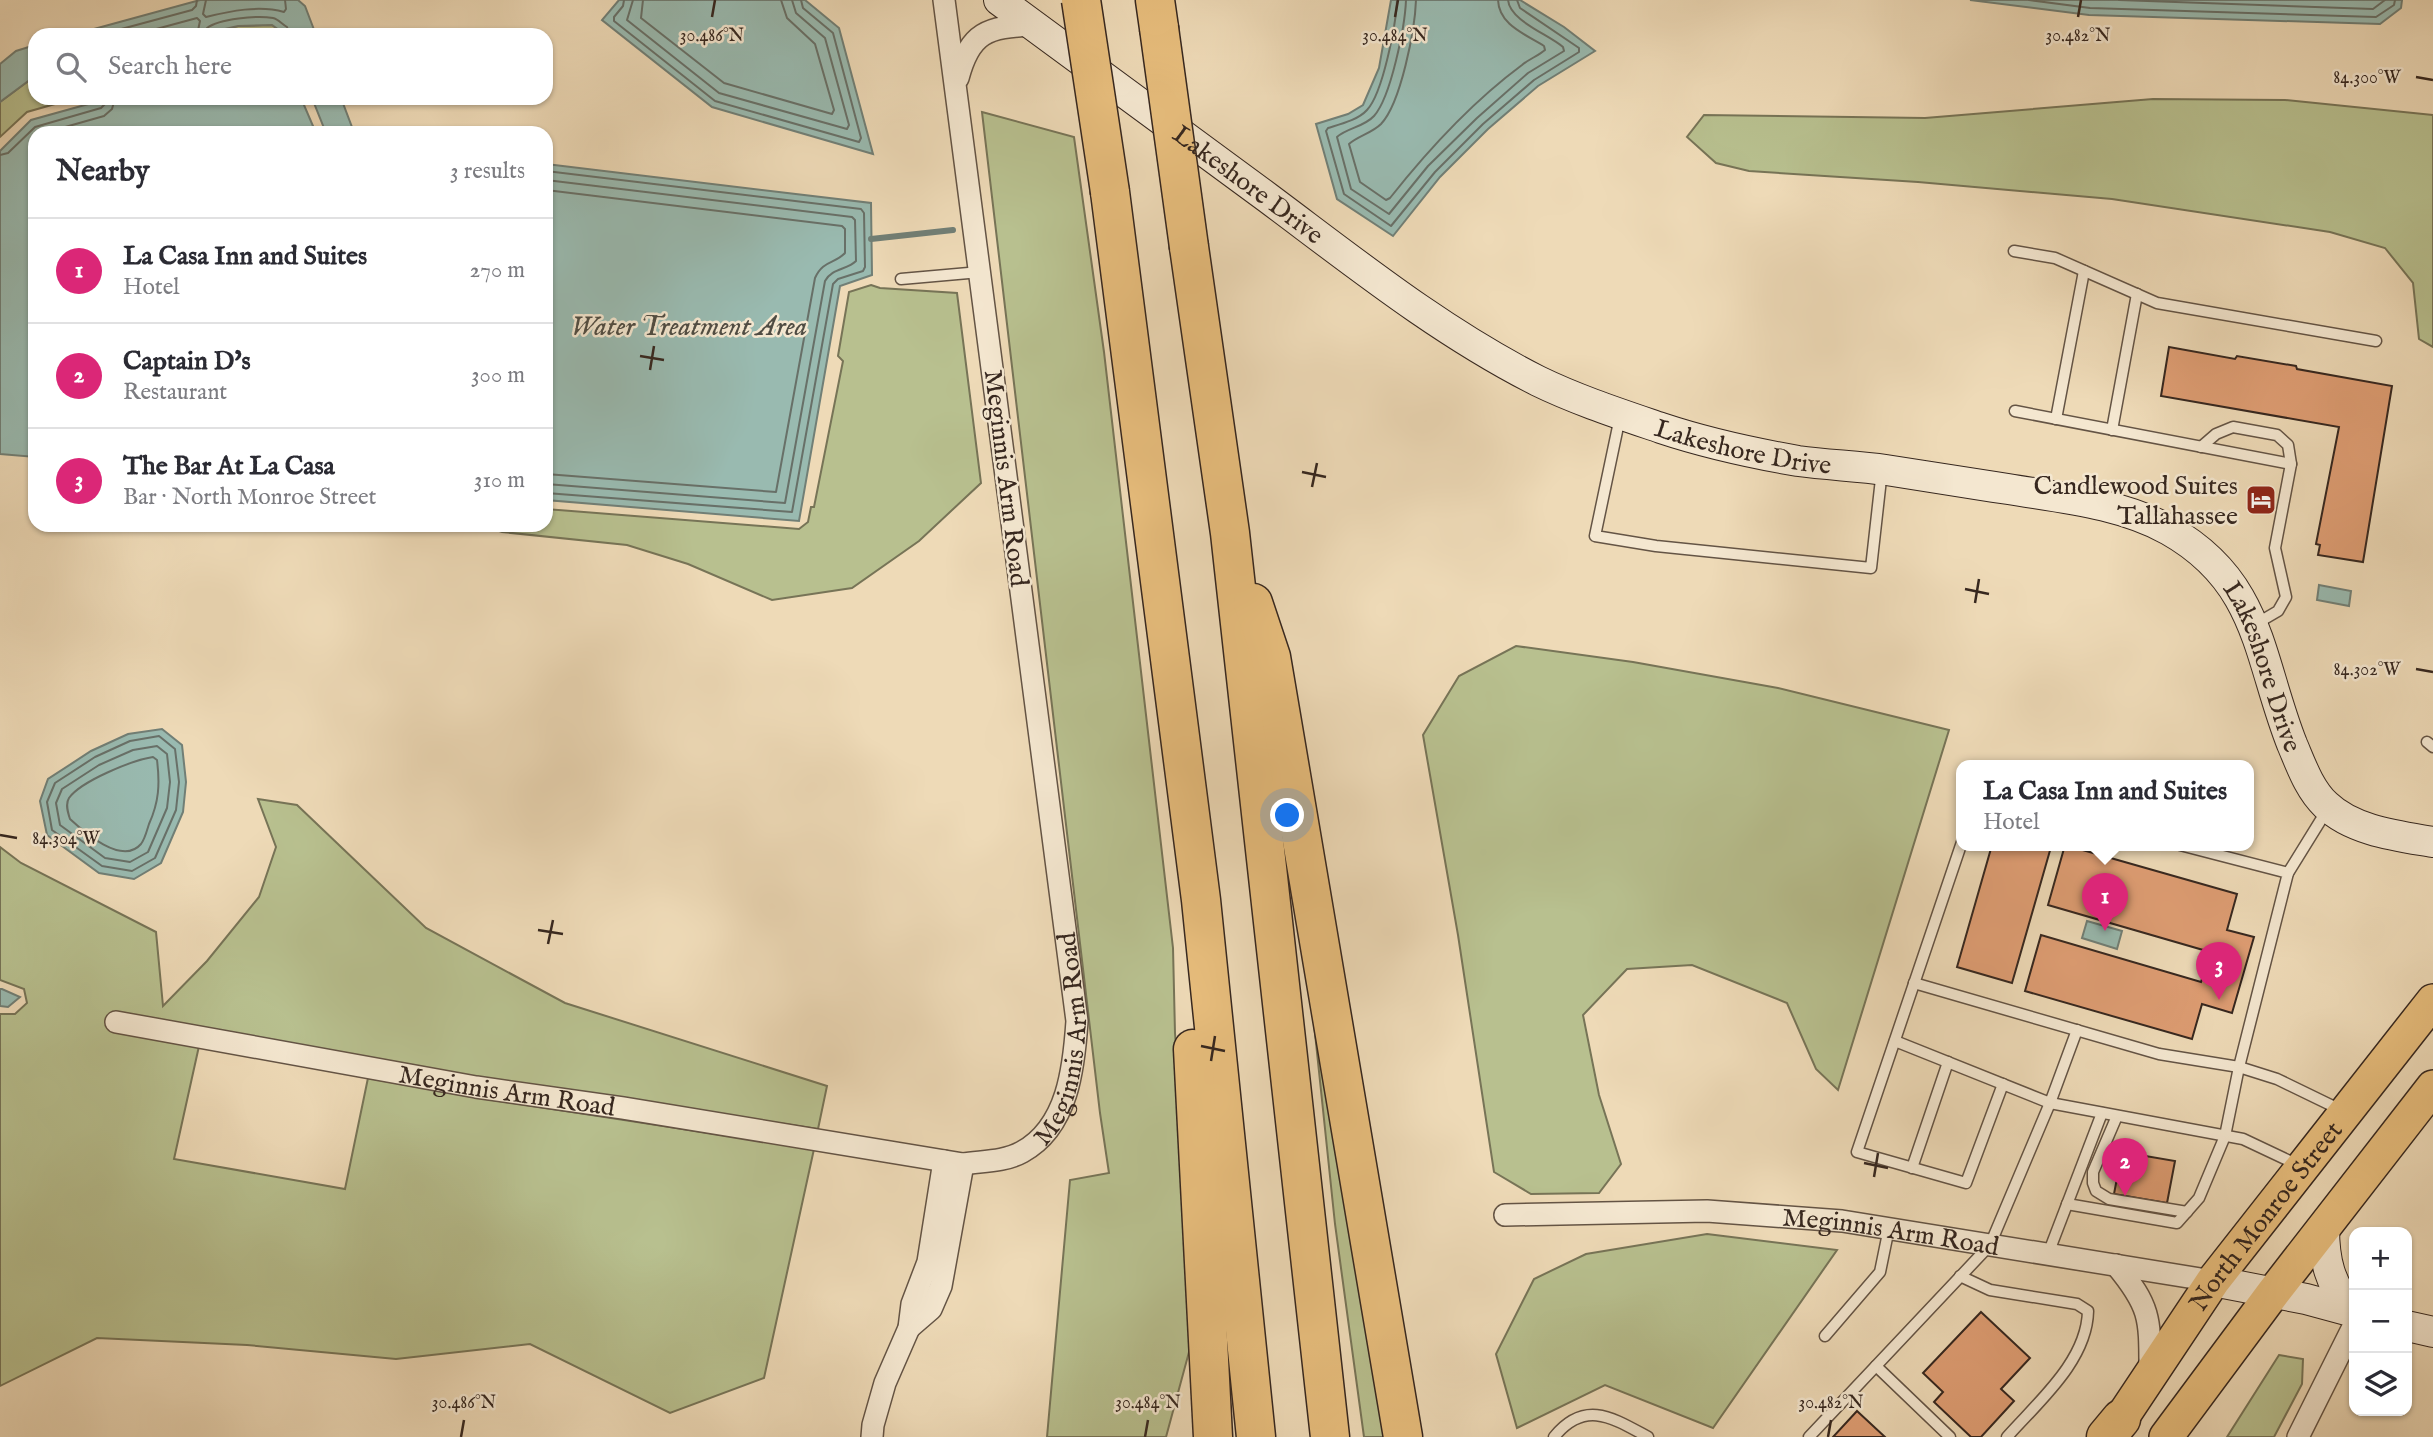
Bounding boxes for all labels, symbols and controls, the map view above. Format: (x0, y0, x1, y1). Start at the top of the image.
text: 30.486°N (680, 25, 745, 48)
text: 30.484°N (1362, 25, 1428, 48)
text: 30.482°N (2045, 25, 2111, 48)
search box (28, 28, 553, 105)
icon: search (52, 48, 90, 86)
text: Search here (108, 50, 232, 83)
text: 84.300°W (2333, 67, 2402, 90)
street label: Lakeshore Drive (1166, 118, 1330, 252)
text: Nearby (56, 153, 149, 191)
text: 3 results (450, 157, 525, 186)
text: La Casa Inn and Suites (123, 240, 367, 273)
text: 1 (75, 256, 83, 285)
text: 270 m (470, 256, 525, 285)
text: Hotel (123, 273, 180, 302)
water label: Water Treatment Area (571, 310, 807, 345)
text: Captain D's (123, 345, 251, 378)
text: 2 (74, 361, 84, 390)
text: 300 m (471, 361, 525, 390)
street label: Meginnis Arm Road (976, 368, 1035, 589)
text: Restaurant (123, 378, 227, 407)
street label: Lakeshore Drive (1650, 412, 1833, 483)
text: The Bar At La Casa (123, 450, 335, 483)
text: 3 (75, 466, 83, 495)
text: 310 m (474, 466, 525, 495)
place label: Candlewood Suites Tallahassee (2033, 470, 2238, 533)
text: Bar · North Monroe Street (123, 483, 376, 512)
hotel icon: Candlewood Suites Tallahassee (2244, 483, 2278, 517)
street label: Lakeshore Drive (2215, 575, 2309, 758)
text: 84.302°W (2333, 659, 2401, 682)
popup (1956, 760, 2254, 851)
text: La Casa Inn and Suites (1983, 775, 2227, 808)
your location (1270, 798, 1304, 832)
text: Hotel (1983, 808, 2039, 837)
text: 84.304°W (32, 828, 101, 851)
pin: 1 (2082, 873, 2128, 931)
street label: Meginnis Arm Road (1027, 930, 1095, 1153)
pin: 3 (2196, 942, 2242, 1000)
street label: Meginnis Arm Road (396, 1058, 617, 1125)
street label: North Monroe Street (2183, 1115, 2350, 1318)
pin: 2 (2102, 1138, 2148, 1196)
street label: Meginnis Arm Road (1781, 1202, 2001, 1264)
map controls (2349, 1227, 2412, 1416)
button: + (2349, 1227, 2412, 1290)
button: − (2349, 1290, 2412, 1353)
button: layers (2349, 1353, 2412, 1416)
text: 30.486°N (432, 1392, 497, 1415)
text: 30.484°N (1115, 1392, 1181, 1415)
text: 30.482°N (1798, 1392, 1864, 1415)

